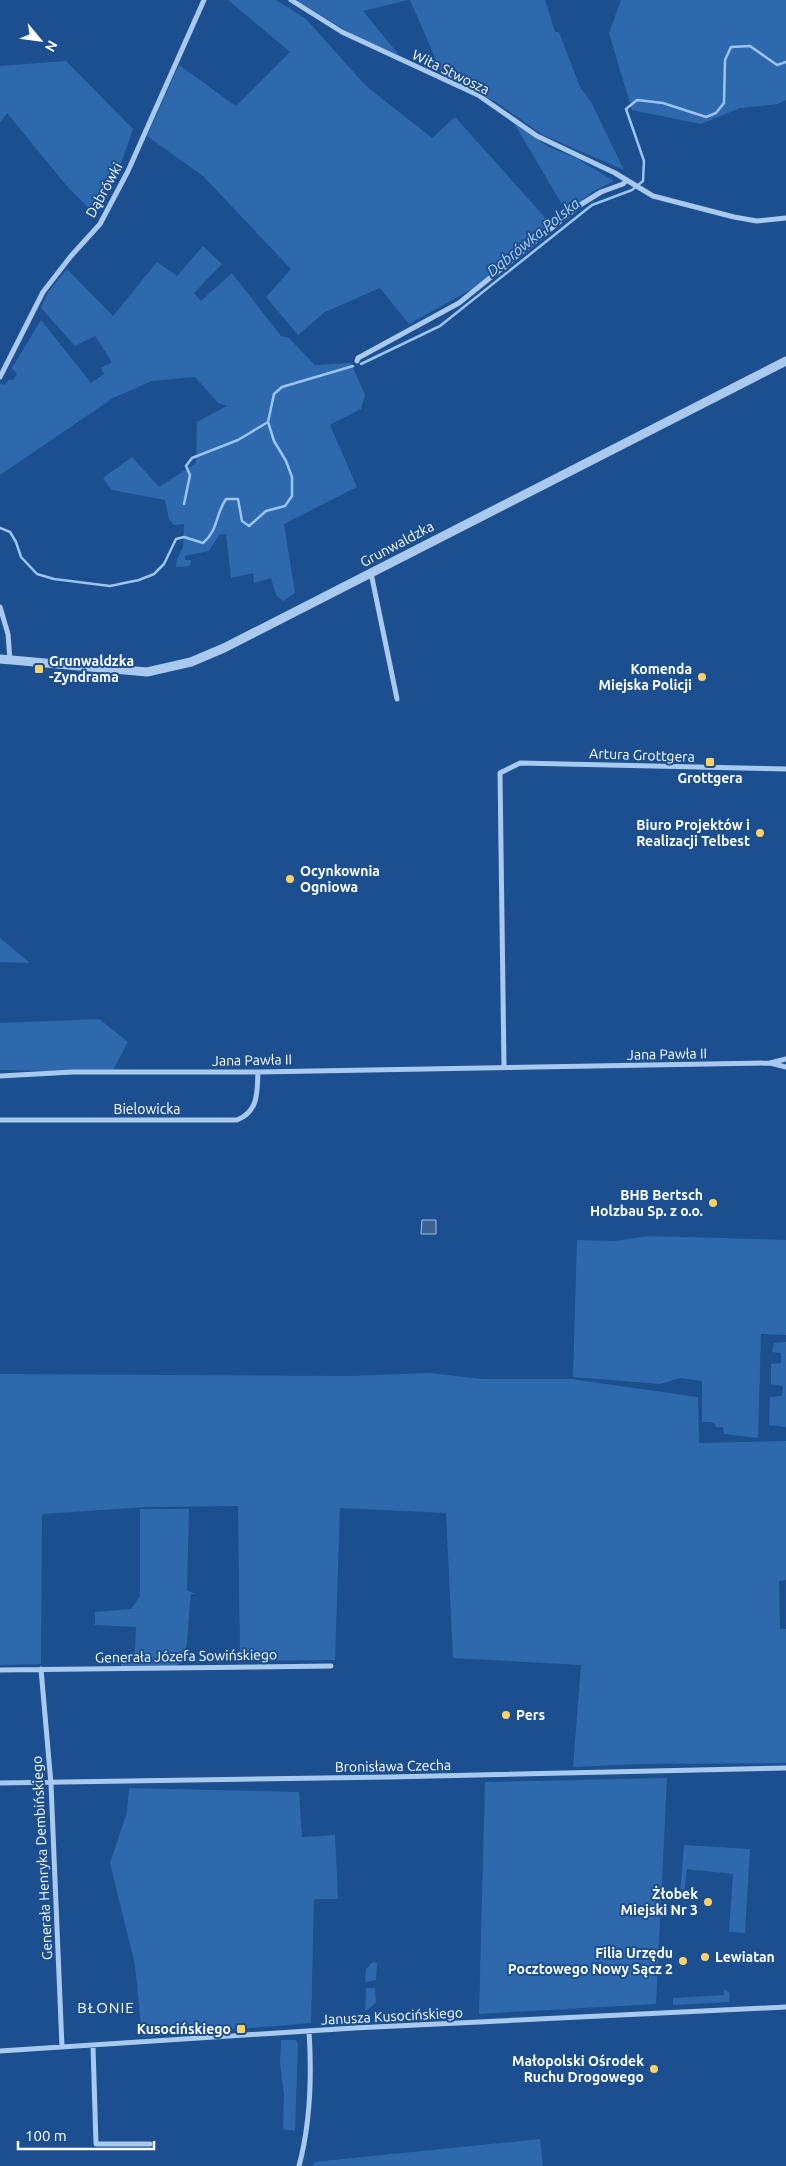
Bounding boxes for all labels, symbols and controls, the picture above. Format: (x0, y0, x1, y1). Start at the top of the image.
north arrow (15, 15, 65, 65)
text: N (42, 38, 61, 55)
street label: Wita Stwosza (410, 46, 492, 98)
street label: Dąbrówki (82, 160, 126, 220)
water label: Dąbrówka Polska (483, 194, 583, 280)
street label: Grunwaldzka (357, 518, 437, 570)
place label: Grunwaldzka -Zyndrama (49, 653, 134, 685)
place label: Komenda Miejska Policji (599, 661, 692, 693)
marker: Grunwaldzka -Zyndrama (33, 663, 45, 675)
marker: Komenda Miejska Policji (696, 671, 708, 683)
street label: Artura Grottgera (589, 745, 695, 765)
marker: Grottgera (704, 756, 716, 768)
place label: Grottgera (677, 770, 743, 786)
place label: Biuro Projektów i Realizacji Telbest (636, 817, 750, 849)
marker: Biuro Projektów i Realizacji Telbest (754, 827, 766, 839)
place label: Ocynkownia Ogniowa (300, 863, 380, 895)
marker: Ocynkownia Ogniowa (284, 873, 296, 885)
street label: Jana Pawła II (627, 1045, 707, 1063)
street label: Jana Pawła II (212, 1051, 292, 1069)
street label: Bielowicka (114, 1101, 180, 1117)
place label: BHB Bertsch Holzbau Sp. z o.o. (590, 1187, 703, 1219)
marker: BHB Bertsch Holzbau Sp. z o.o. (707, 1197, 719, 1209)
street label: Generała Józefa Sowińskiego (95, 1646, 277, 1666)
place label: Pers (516, 1707, 545, 1723)
marker: Pers (500, 1709, 512, 1721)
street label: Generała Henryka Dembińskiego (29, 1755, 55, 1961)
street label: Bronisława Czecha (335, 1757, 451, 1775)
place label: Żłobek Miejski Nr 3 (621, 1885, 698, 1918)
marker: Żłobek Miejski Nr 3 (702, 1896, 714, 1908)
place label: Filia Urzędu Pocztowego Nowy Sącz 2 (508, 1945, 673, 1978)
place label: Lewiatan (715, 1949, 775, 1965)
marker: Lewiatan (699, 1951, 711, 1963)
marker: Filia Urzędu Pocztowego Nowy Sącz 2 (677, 1955, 689, 1967)
district label: BŁONIE (77, 1999, 135, 2016)
street label: Janusza Kusocińskiego (321, 2004, 463, 2028)
place label: Kusocińskiego (137, 2021, 231, 2037)
marker: Kusocińskiego (235, 2023, 247, 2035)
place label: Małopolski Ośrodek Ruchu Drogowego (512, 2053, 644, 2085)
marker: Małopolski Ośrodek Ruchu Drogowego (648, 2063, 660, 2075)
scale bar (18, 2118, 154, 2150)
text: 100 m (25, 2127, 67, 2144)

